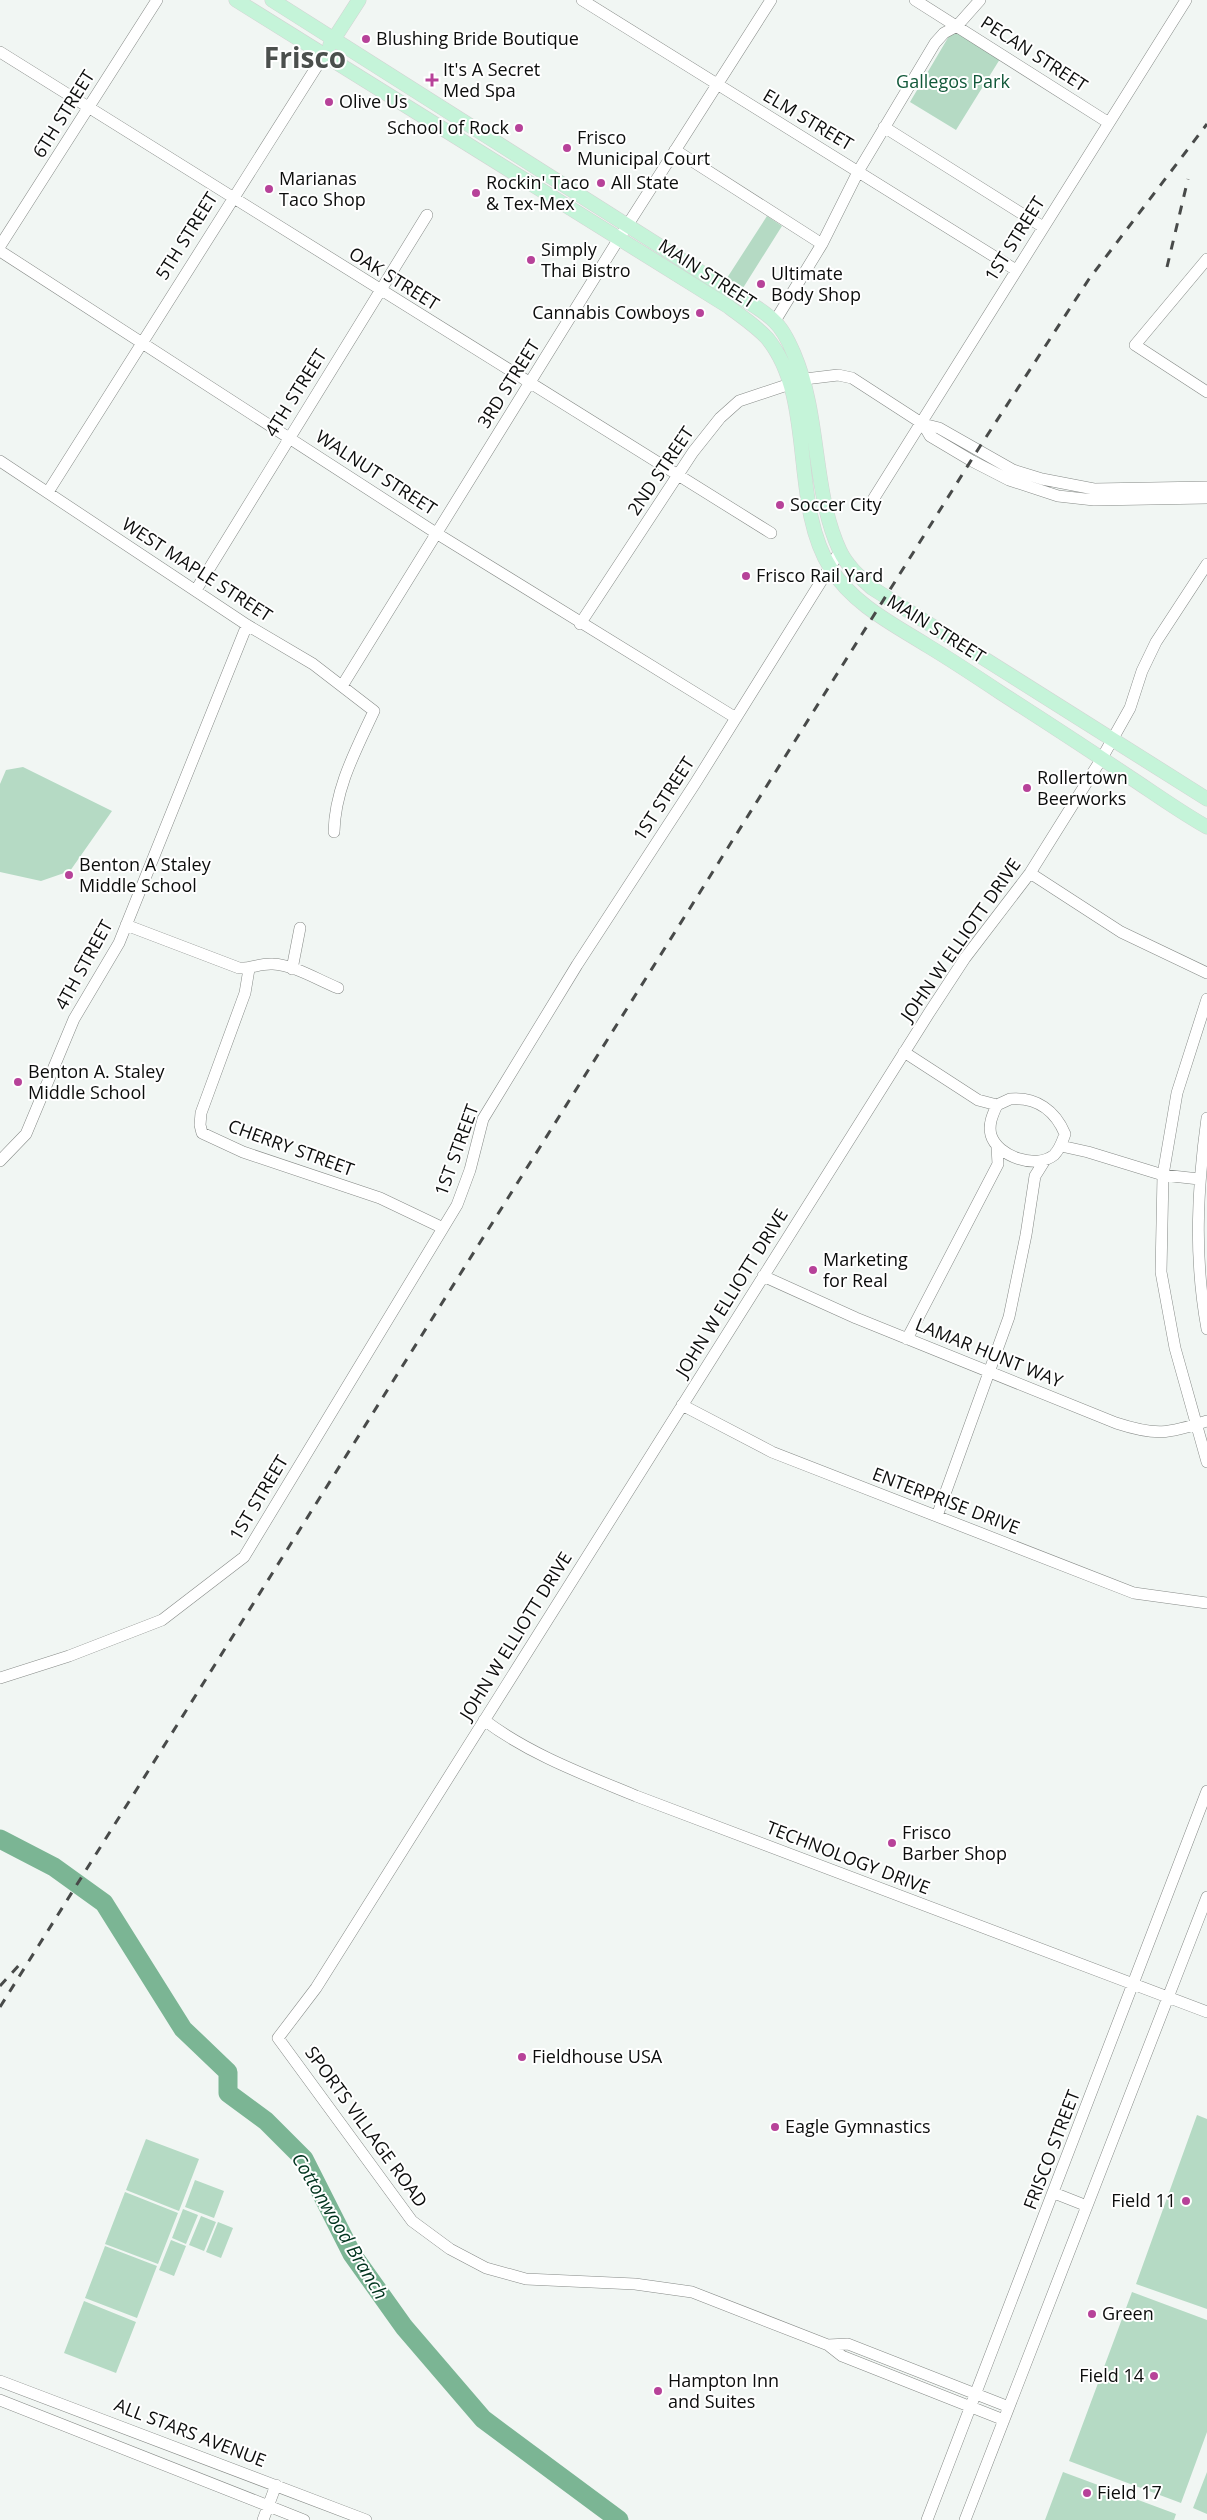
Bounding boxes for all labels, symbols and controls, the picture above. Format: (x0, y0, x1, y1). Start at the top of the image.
street label: PECAN STREET (977, 10, 1093, 97)
place label: Blushing Bride Boutique (376, 26, 579, 50)
marker: Blushing Bride Boutique (360, 33, 372, 45)
district label: Frisco (264, 38, 346, 76)
place label: It's A Secret Med Spa (443, 57, 540, 102)
street label: 6TH STREET (27, 65, 100, 162)
park label: Gallegos Park (896, 69, 1010, 93)
marker: It's A Secret Med Spa (425, 73, 439, 87)
street label: ELM STREET (759, 83, 858, 156)
place label: Olive Us (339, 89, 408, 113)
marker: Olive Us (323, 96, 335, 108)
place label: School of Rock (387, 115, 510, 139)
marker: School of Rock (513, 122, 525, 134)
place label: Frisco Municipal Court (577, 125, 710, 170)
marker: Frisco Municipal Court (561, 142, 573, 154)
place label: Marianas Taco Shop (279, 166, 366, 211)
place label: Rockin' Taco & Tex-Mex (486, 170, 590, 215)
place label: All State (611, 170, 679, 194)
marker: All State (595, 177, 607, 189)
marker: Marianas Taco Shop (263, 183, 275, 195)
street label: 5TH STREET (150, 187, 223, 284)
marker: Rockin' Taco & Tex-Mex (470, 187, 482, 199)
street label: 1ST STREET (979, 192, 1050, 285)
street label: MAIN STREET (654, 233, 761, 314)
place label: Simply Thai Bistro (541, 237, 631, 282)
street label: OAK STREET (345, 241, 444, 315)
marker: Simply Thai Bistro (525, 254, 537, 266)
place label: Ultimate Body Shop (771, 261, 861, 306)
marker: Ultimate Body Shop (755, 278, 767, 290)
place label: Cannabis Cowboys (532, 300, 690, 324)
marker: Cannabis Cowboys (694, 307, 706, 319)
street label: 3RD STREET (471, 335, 545, 432)
street label: 4TH STREET (259, 344, 332, 441)
street label: 2ND STREET (622, 421, 699, 520)
street label: WALNUT STREET (312, 424, 442, 520)
place label: Soccer City (790, 492, 882, 516)
marker: Soccer City (774, 499, 786, 511)
street label: WEST MAPLE STREET (118, 512, 277, 627)
place label: Frisco Rail Yard (756, 563, 883, 587)
marker: Frisco Rail Yard (740, 570, 752, 582)
street label: MAIN STREET (883, 588, 990, 668)
street label: 1ST STREET (627, 752, 699, 845)
place label: Rollertown Beerworks (1037, 765, 1128, 810)
marker: Rollertown Beerworks (1021, 782, 1033, 794)
place label: Benton A Staley Middle School (79, 852, 212, 897)
street label: JOHN W ELLIOTT DRIVE (894, 853, 1026, 1027)
marker: Benton A Staley Middle School (63, 869, 75, 881)
street label: 4TH STREET (49, 915, 118, 1014)
place label: Benton A. Staley Middle School (28, 1059, 165, 1104)
marker: Benton A. Staley Middle School (12, 1076, 24, 1088)
street label: 1ST STREET (428, 1101, 484, 1199)
street label: CHERRY STREET (225, 1113, 358, 1181)
street label: JOHN W ELLIOTT DRIVE (669, 1204, 793, 1383)
place label: Marketing for Real (823, 1247, 908, 1292)
marker: Marketing for Real (807, 1264, 819, 1276)
street label: LAMAR HUNT WAY (912, 1312, 1067, 1393)
street label: 1ST STREET (223, 1450, 293, 1545)
street label: ENTERPRISE DRIVE (869, 1461, 1023, 1539)
street label: JOHN W ELLIOTT DRIVE (453, 1547, 577, 1726)
street label: TECHNOLOGY DRIVE (763, 1815, 934, 1899)
place label: Frisco Barber Shop (902, 1820, 1007, 1865)
marker: Frisco Barber Shop (886, 1837, 898, 1849)
street label: SPORTS VILLAGE ROAD (300, 2041, 433, 2212)
place label: Fieldhouse USA (532, 2044, 663, 2068)
marker: Fieldhouse USA (516, 2051, 528, 2063)
street label: FRISCO STREET (1017, 2086, 1085, 2213)
place label: Eagle Gymnastics (785, 2114, 931, 2138)
marker: Eagle Gymnastics (769, 2121, 781, 2133)
water label: Cottonwood Branch (286, 2148, 394, 2304)
place label: Field 11 (1111, 2188, 1176, 2212)
marker: Field 11 (1180, 2195, 1192, 2207)
place label: Green (1102, 2301, 1154, 2325)
marker: Green (1086, 2308, 1098, 2320)
place label: Field 14 (1079, 2363, 1144, 2387)
place label: Hampton Inn and Suites (668, 2368, 779, 2413)
marker: Field 14 (1148, 2370, 1160, 2382)
marker: Hampton Inn and Suites (652, 2385, 664, 2397)
street label: ALL STARS AVENUE (111, 2392, 270, 2472)
place label: Field 17 (1097, 2480, 1162, 2504)
marker: Field 17 (1081, 2487, 1093, 2499)

